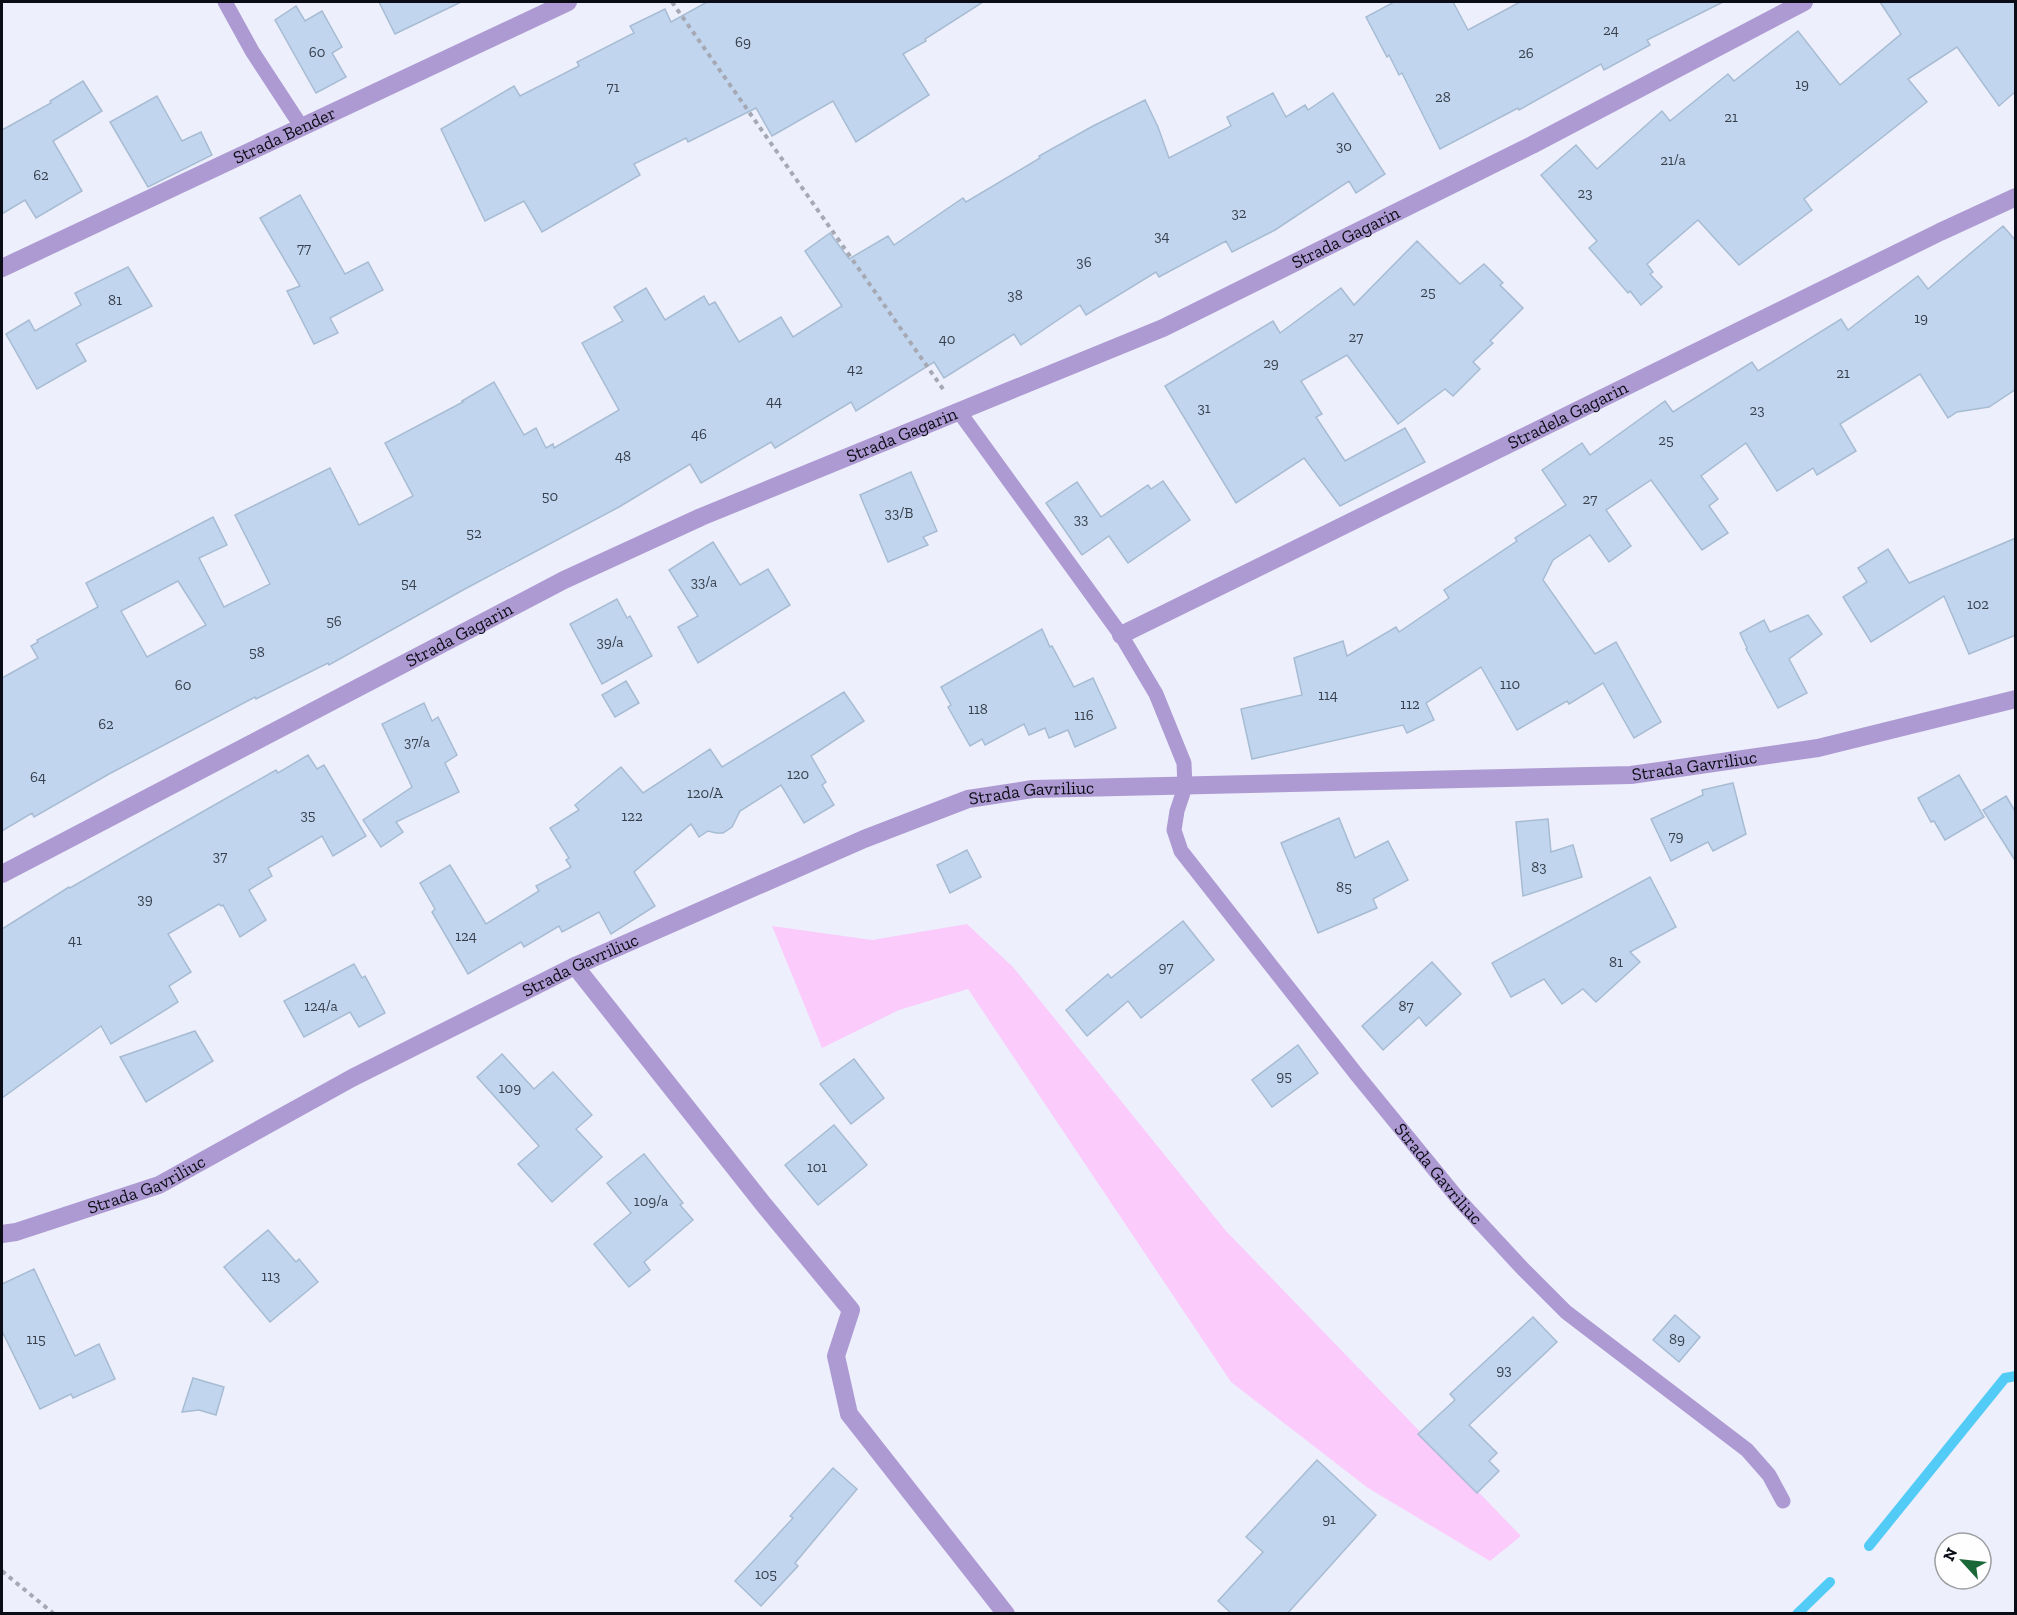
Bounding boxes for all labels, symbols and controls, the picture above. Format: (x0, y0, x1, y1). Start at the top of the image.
house number: 24 (1603, 21, 1619, 39)
house number: 69 (735, 33, 751, 51)
house number: 60 (309, 43, 325, 61)
house number: 26 (1518, 44, 1534, 62)
house number: 19 (1795, 75, 1809, 93)
house number: 71 (607, 78, 620, 96)
house number: 28 (1435, 88, 1451, 106)
street label: Strada Bender (230, 102, 339, 169)
house number: 21 (1724, 108, 1738, 126)
house number: 30 (1336, 137, 1352, 155)
house number: 21/a (1660, 151, 1686, 169)
house number: 62 (33, 166, 49, 184)
house number: 23 (1577, 184, 1593, 202)
street label: Strada Gagarin (1288, 201, 1404, 274)
house number: 32 (1231, 204, 1247, 222)
house number: 34 (1154, 227, 1170, 245)
house number: 77 (297, 239, 311, 257)
house number: 36 (1076, 253, 1092, 271)
house number: 25 (1420, 283, 1436, 301)
house number: 38 (1007, 286, 1023, 304)
house number: 81 (108, 291, 122, 309)
house number: 19 (1914, 309, 1928, 327)
house number: 27 (1349, 328, 1363, 346)
house number: 40 (939, 330, 955, 348)
house number: 29 (1263, 354, 1279, 372)
house number: 42 (847, 360, 863, 378)
house number: 21 (1836, 364, 1850, 382)
street label: Stradela Gagarin (1504, 376, 1632, 454)
house number: 44 (766, 392, 782, 410)
house number: 31 (1197, 399, 1211, 417)
house number: 23 (1749, 401, 1765, 419)
street label: Strada Gagarin (843, 402, 961, 467)
house number: 46 (691, 425, 707, 443)
house number: 25 (1658, 431, 1674, 449)
house number: 48 (615, 447, 631, 465)
house number: 50 (542, 487, 558, 505)
house number: 27 (1583, 490, 1597, 508)
house number: 33/B (885, 504, 913, 522)
house number: 33 (1074, 510, 1088, 528)
house number: 52 (466, 524, 482, 542)
house number: 33/a (691, 573, 717, 591)
house number: 54 (401, 574, 417, 592)
house number: 102 (1967, 595, 1989, 613)
street label: Strada Gagarin (402, 597, 517, 672)
house number: 56 (326, 612, 342, 630)
house number: 39/a (596, 633, 624, 651)
house number: 58 (249, 643, 265, 661)
house number: 110 (1500, 675, 1520, 693)
house number: 60 (175, 676, 191, 694)
house number: 114 (1318, 686, 1338, 704)
house number: 112 (1400, 695, 1420, 713)
house number: 118 (968, 700, 988, 718)
house number: 116 (1074, 706, 1094, 724)
house number: 62 (98, 715, 114, 733)
house number: 37/a (404, 733, 430, 751)
street label: Strada Gavriliuc (1630, 746, 1758, 786)
house number: 120 (787, 765, 809, 783)
house number: 64 (30, 768, 46, 786)
street label: Strada Gavriliuc (967, 777, 1095, 810)
house number: 120/A (687, 784, 723, 802)
house number: 35 (300, 806, 316, 824)
house number: 122 (621, 807, 643, 825)
house number: 79 (1668, 827, 1684, 845)
house number: 37 (213, 847, 227, 865)
house number: 83 (1531, 858, 1547, 876)
house number: 85 (1336, 878, 1352, 896)
house number: 39 (137, 890, 153, 908)
house number: 124 (455, 927, 477, 945)
street label: Strada Gavriliuc (518, 929, 642, 1002)
house number: 41 (68, 931, 82, 949)
house number: 81 (1609, 953, 1623, 971)
house number: 97 (1158, 958, 1174, 976)
house number: 124/a (304, 997, 338, 1015)
house number: 87 (1398, 997, 1414, 1015)
house number: 95 (1276, 1067, 1292, 1085)
house number: 109 (499, 1079, 521, 1097)
street label: Strada Gavriliuc (1390, 1118, 1487, 1229)
street label: Strada Gavriliuc (85, 1150, 209, 1219)
house number: 101 (807, 1158, 827, 1176)
house number: 109/a (634, 1192, 668, 1210)
house number: 113 (262, 1267, 280, 1285)
house number: 115 (26, 1330, 46, 1348)
house number: 89 (1669, 1330, 1685, 1348)
house number: 93 (1496, 1361, 1512, 1379)
house number: 91 (1322, 1510, 1336, 1528)
north arrow (1933, 1531, 1993, 1591)
text: N (1939, 1545, 1961, 1564)
house number: 105 (755, 1565, 777, 1583)

